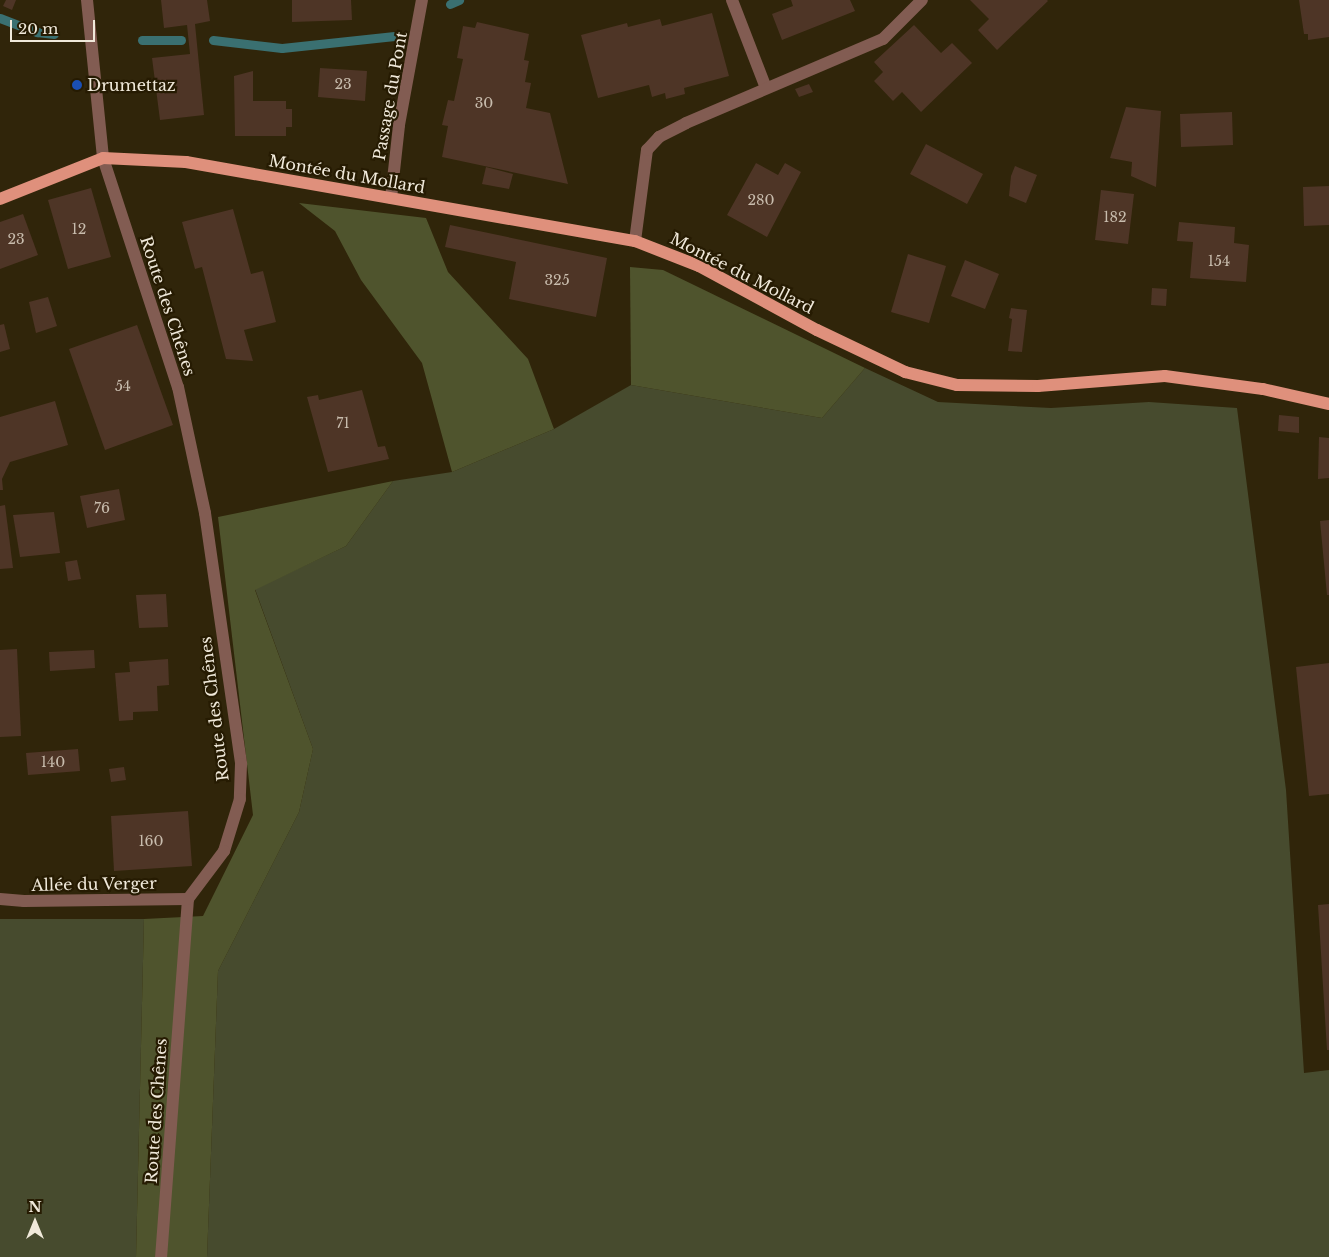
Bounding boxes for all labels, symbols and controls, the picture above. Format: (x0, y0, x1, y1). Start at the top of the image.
scale bar (12, 10, 98, 42)
text: 20 m (18, 19, 58, 38)
street label: Passage du Pont (369, 30, 411, 162)
place label: Drumettaz (87, 75, 176, 95)
house number: 23 (334, 76, 352, 92)
marker: Drumettaz (71, 79, 83, 91)
house number: 30 (475, 95, 493, 111)
street label: Montée du Mollard (267, 151, 427, 197)
house number: 280 (747, 192, 775, 208)
house number: 182 (1103, 209, 1127, 225)
house number: 12 (72, 221, 86, 237)
street label: Montée du Mollard (667, 228, 817, 318)
house number: 23 (7, 231, 25, 247)
street label: Route des Chênes (136, 234, 200, 378)
house number: 154 (1208, 253, 1230, 269)
house number: 325 (544, 272, 570, 288)
house number: 54 (115, 378, 131, 394)
house number: 71 (336, 415, 350, 431)
house number: 76 (94, 500, 110, 516)
street label: Route des Chênes (196, 636, 232, 782)
house number: 140 (41, 754, 65, 770)
house number: 160 (138, 833, 164, 849)
street label: Allée du Verger (31, 873, 157, 895)
street label: Route des Chênes (141, 1038, 171, 1184)
north arrow (10, 1197, 60, 1247)
text: N (28, 1198, 42, 1216)

